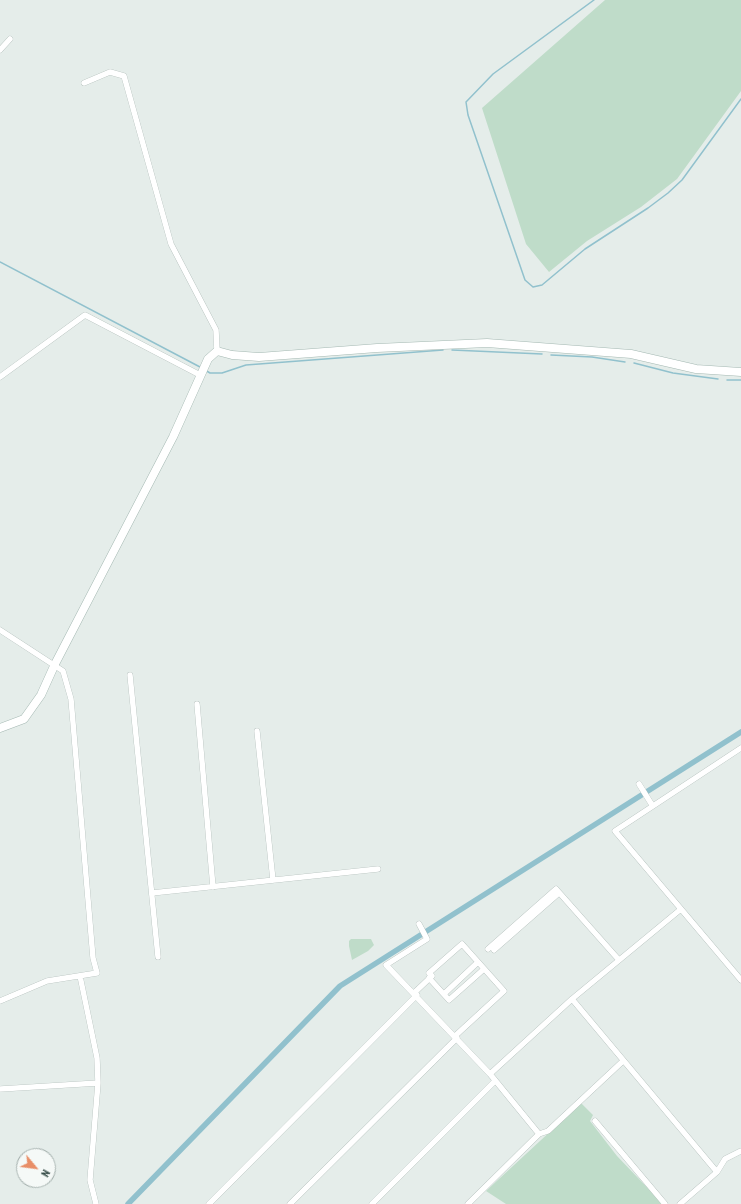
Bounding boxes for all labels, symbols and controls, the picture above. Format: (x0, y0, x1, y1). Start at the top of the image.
north arrow (16, 1148, 56, 1188)
text: N (38, 1167, 53, 1179)

